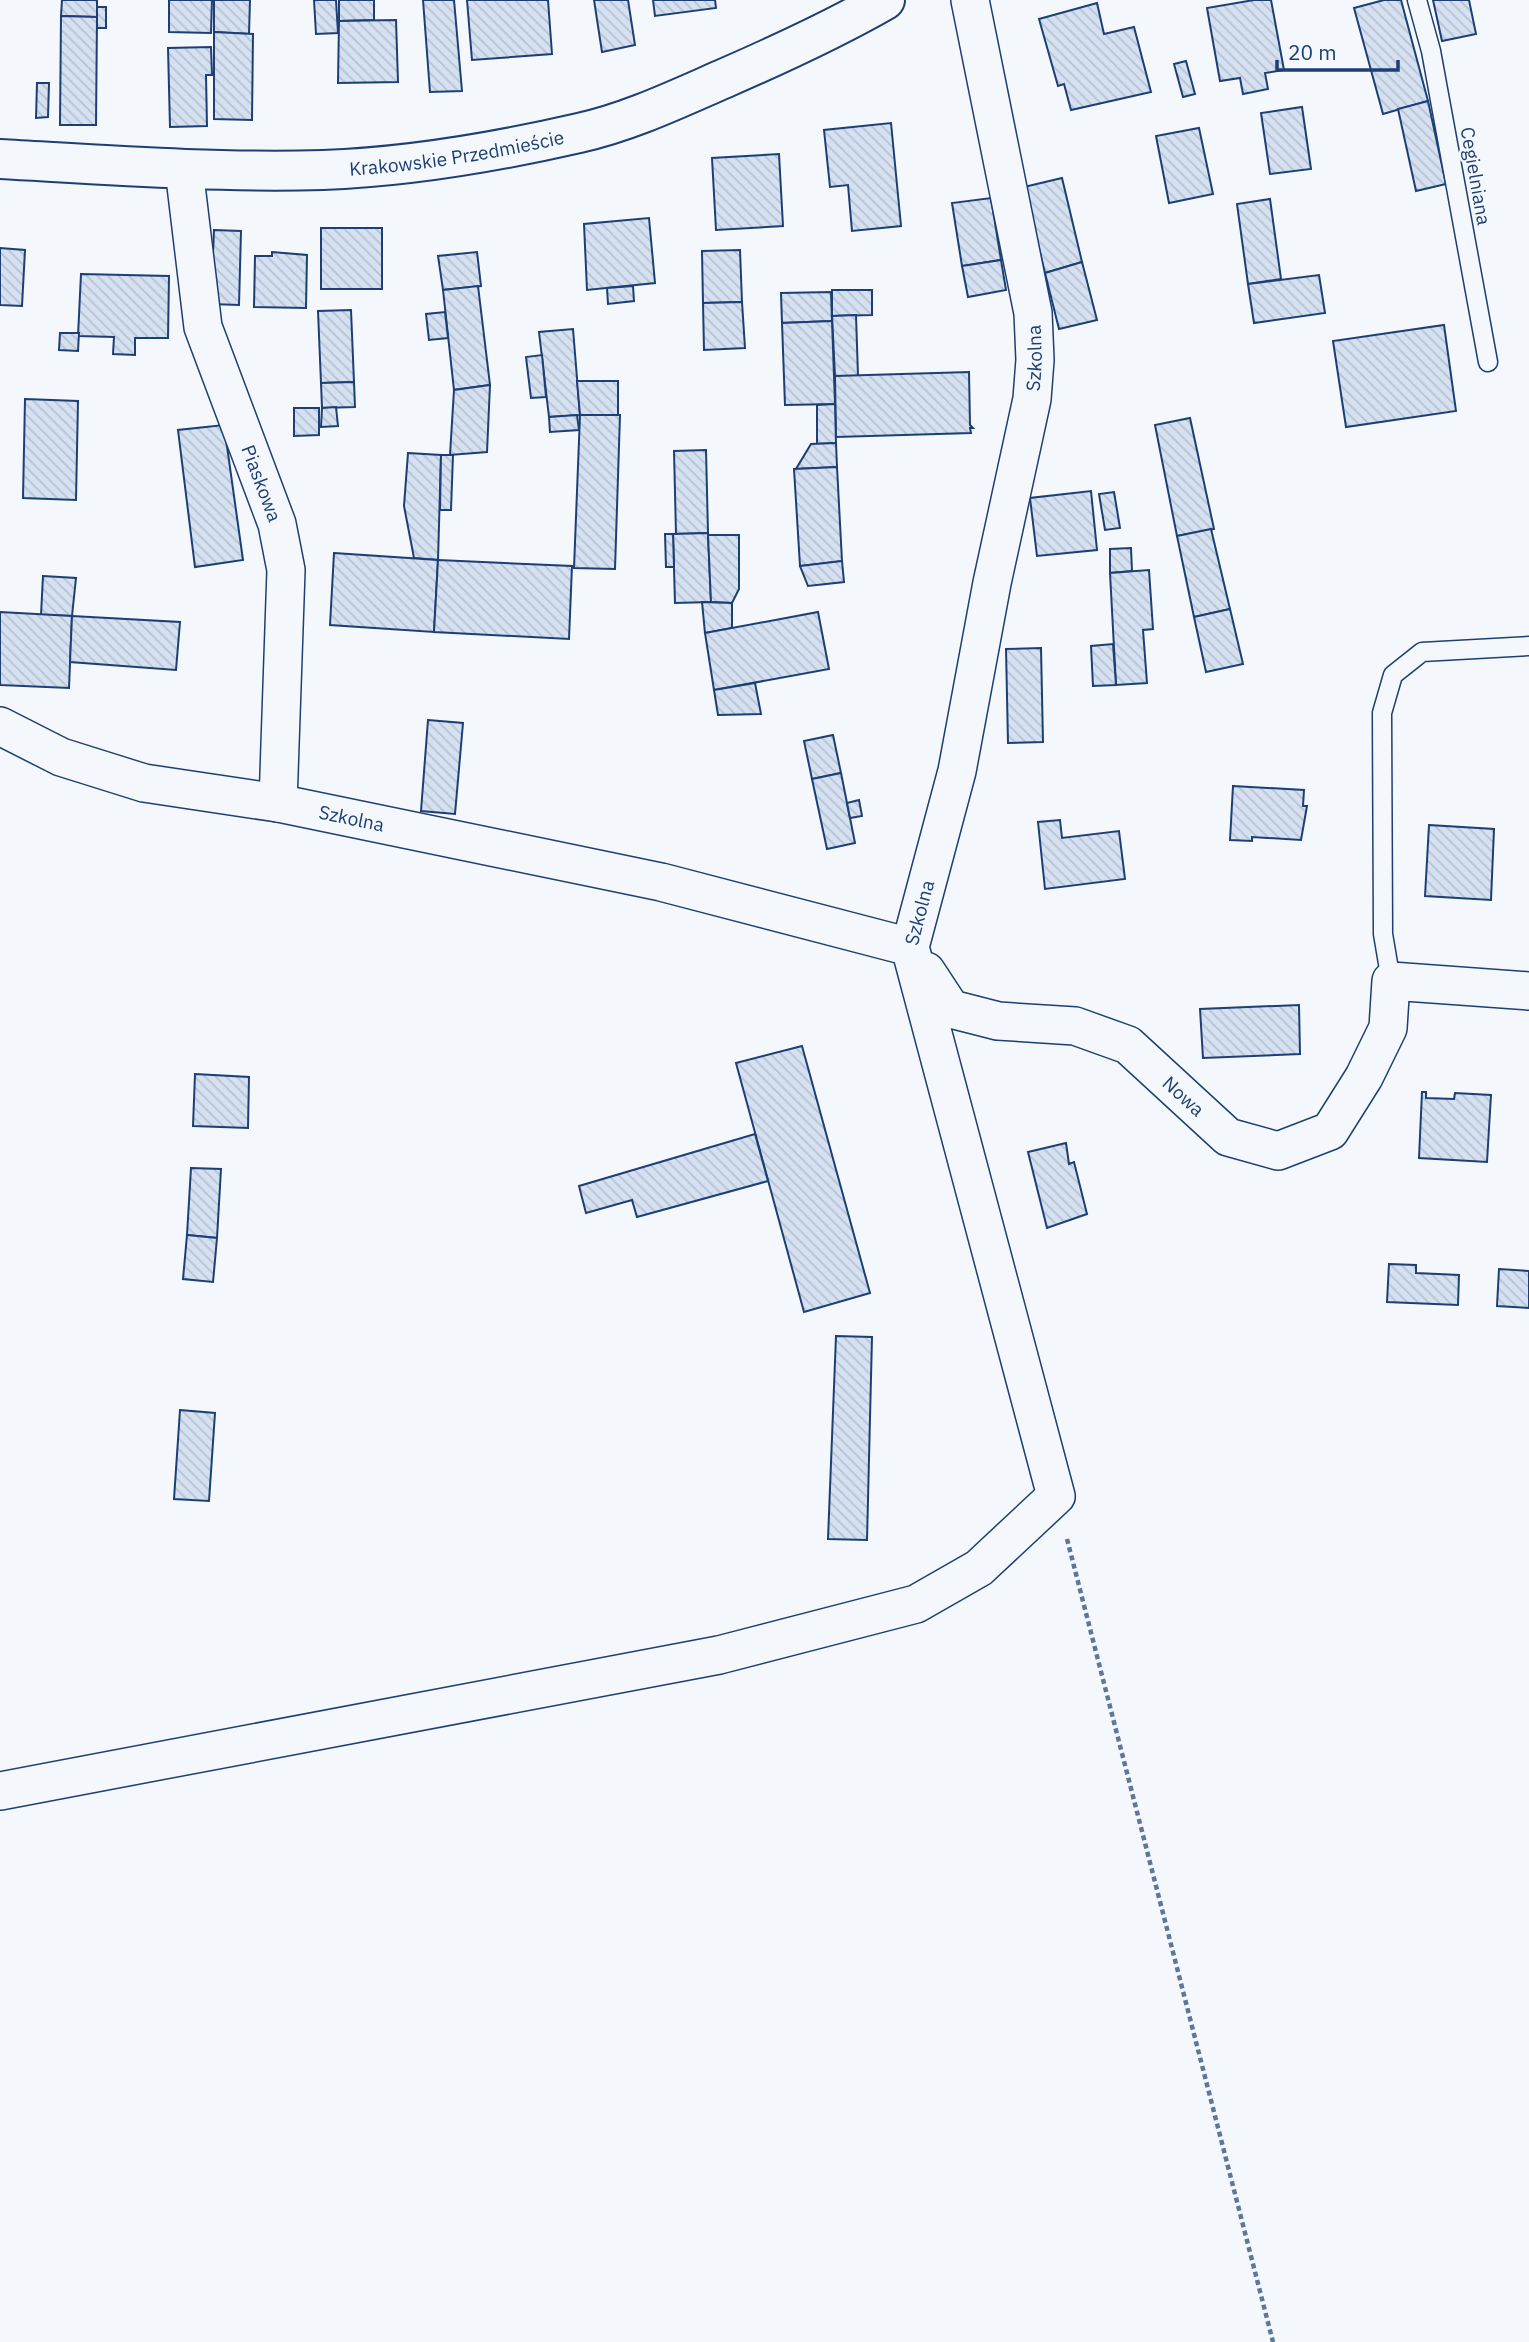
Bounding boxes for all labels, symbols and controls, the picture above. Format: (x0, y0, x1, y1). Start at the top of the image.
scale bar (1277, 28, 1398, 72)
text: 20 m (1288, 38, 1337, 66)
street label: Krakowskie Przedmieście (348, 125, 566, 181)
street label: Cegielniana (1456, 125, 1496, 227)
street label: Szkolna (1021, 324, 1047, 392)
street label: Piaskowa (236, 441, 287, 525)
street label: Szkolna (317, 800, 386, 837)
street label: Szkolna (899, 877, 939, 948)
street label: Nowa (1158, 1071, 1210, 1121)

